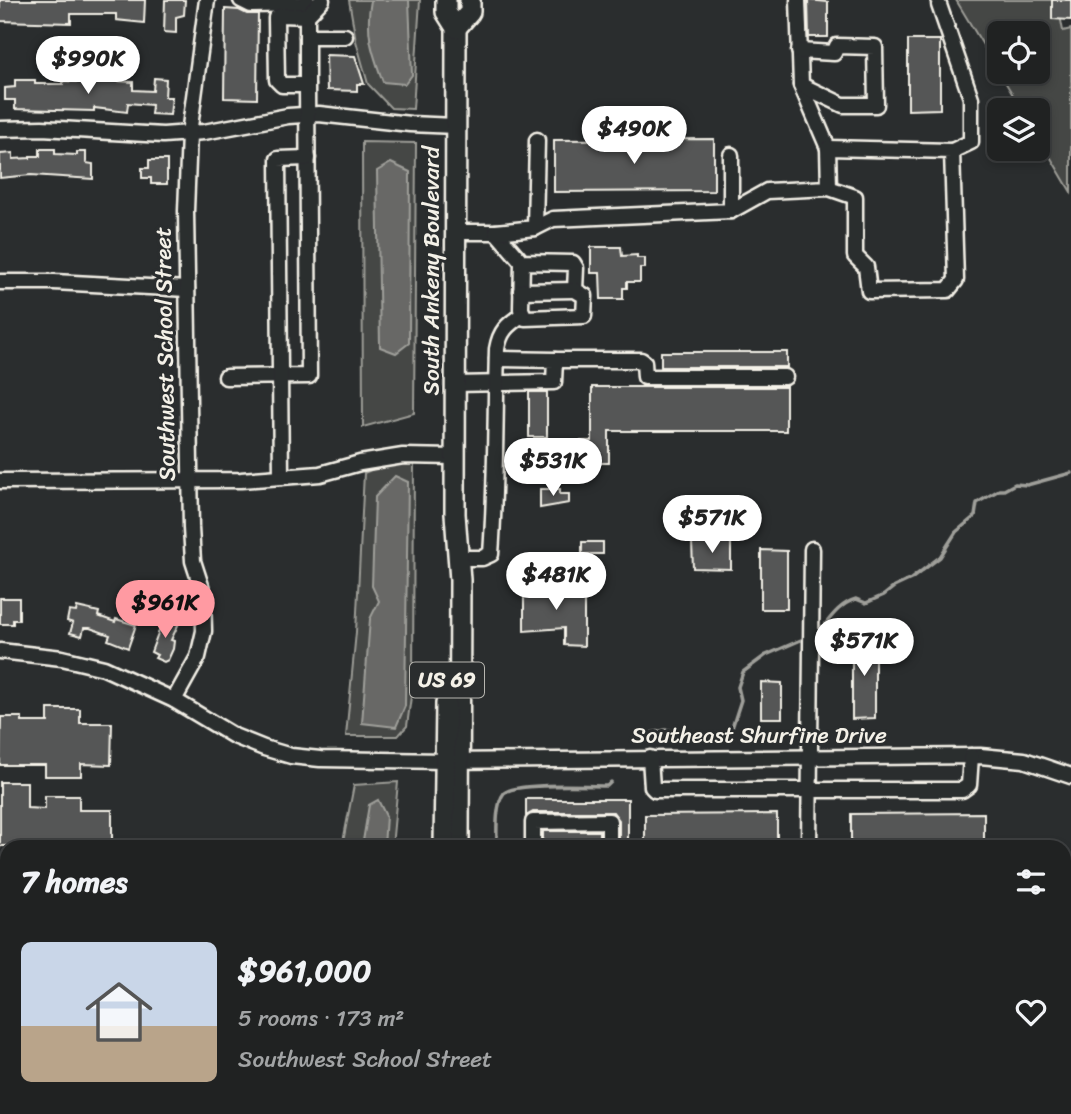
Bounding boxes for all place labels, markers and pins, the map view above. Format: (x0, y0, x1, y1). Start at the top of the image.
pin: $990K (39, 36, 137, 96)
pin: $490K (585, 106, 683, 166)
pin: $531K (504, 438, 602, 498)
pin: $571K (663, 496, 761, 555)
pin: $481K (507, 552, 605, 612)
pin: $961K (116, 580, 214, 640)
pin: $571K (815, 618, 913, 678)

